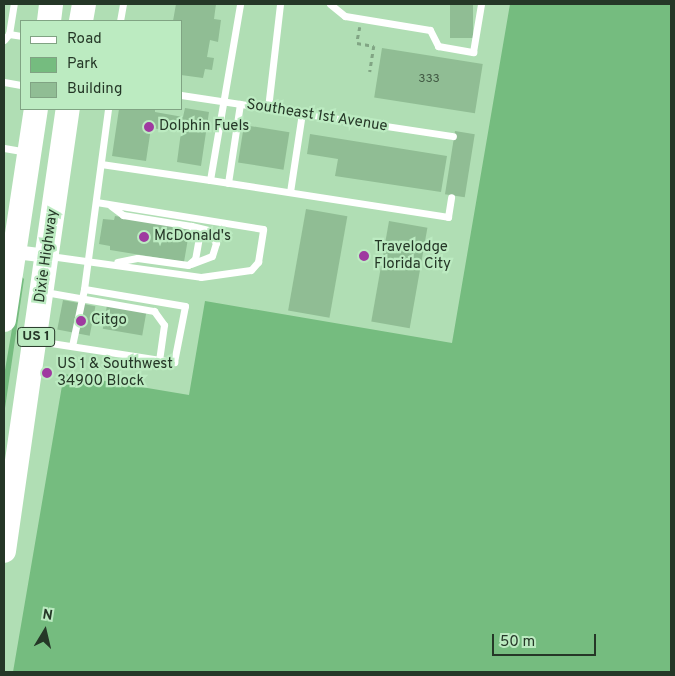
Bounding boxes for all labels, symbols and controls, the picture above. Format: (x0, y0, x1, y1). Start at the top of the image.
legend (20, 20, 182, 110)
text: Road (67, 30, 102, 49)
text: Park (67, 55, 98, 74)
house number: 333 (418, 73, 440, 87)
text: Building (67, 80, 122, 99)
street label: Southeast 1st Avenue (245, 96, 389, 136)
place label: Dolphin Fuels (159, 118, 249, 136)
marker: Dolphin Fuels (143, 121, 155, 133)
street label: Dixie Highway (32, 208, 62, 304)
place label: McDonald's (154, 228, 231, 246)
marker: McDonald's (138, 231, 150, 243)
place label: Travelodge Florida City (374, 238, 451, 273)
marker: Travelodge Florida City (358, 250, 370, 262)
place label: Citgo (91, 312, 127, 330)
marker: Citgo (75, 315, 87, 327)
road number: US 1 (16, 326, 56, 348)
place label: US 1 & Southwest 34900 Block (57, 355, 173, 390)
marker: US 1 & Southwest 34900 Block (41, 367, 53, 379)
north arrow (20, 606, 70, 656)
text: N (41, 607, 54, 625)
scale bar (495, 624, 599, 656)
text: 50 m (500, 633, 535, 652)

